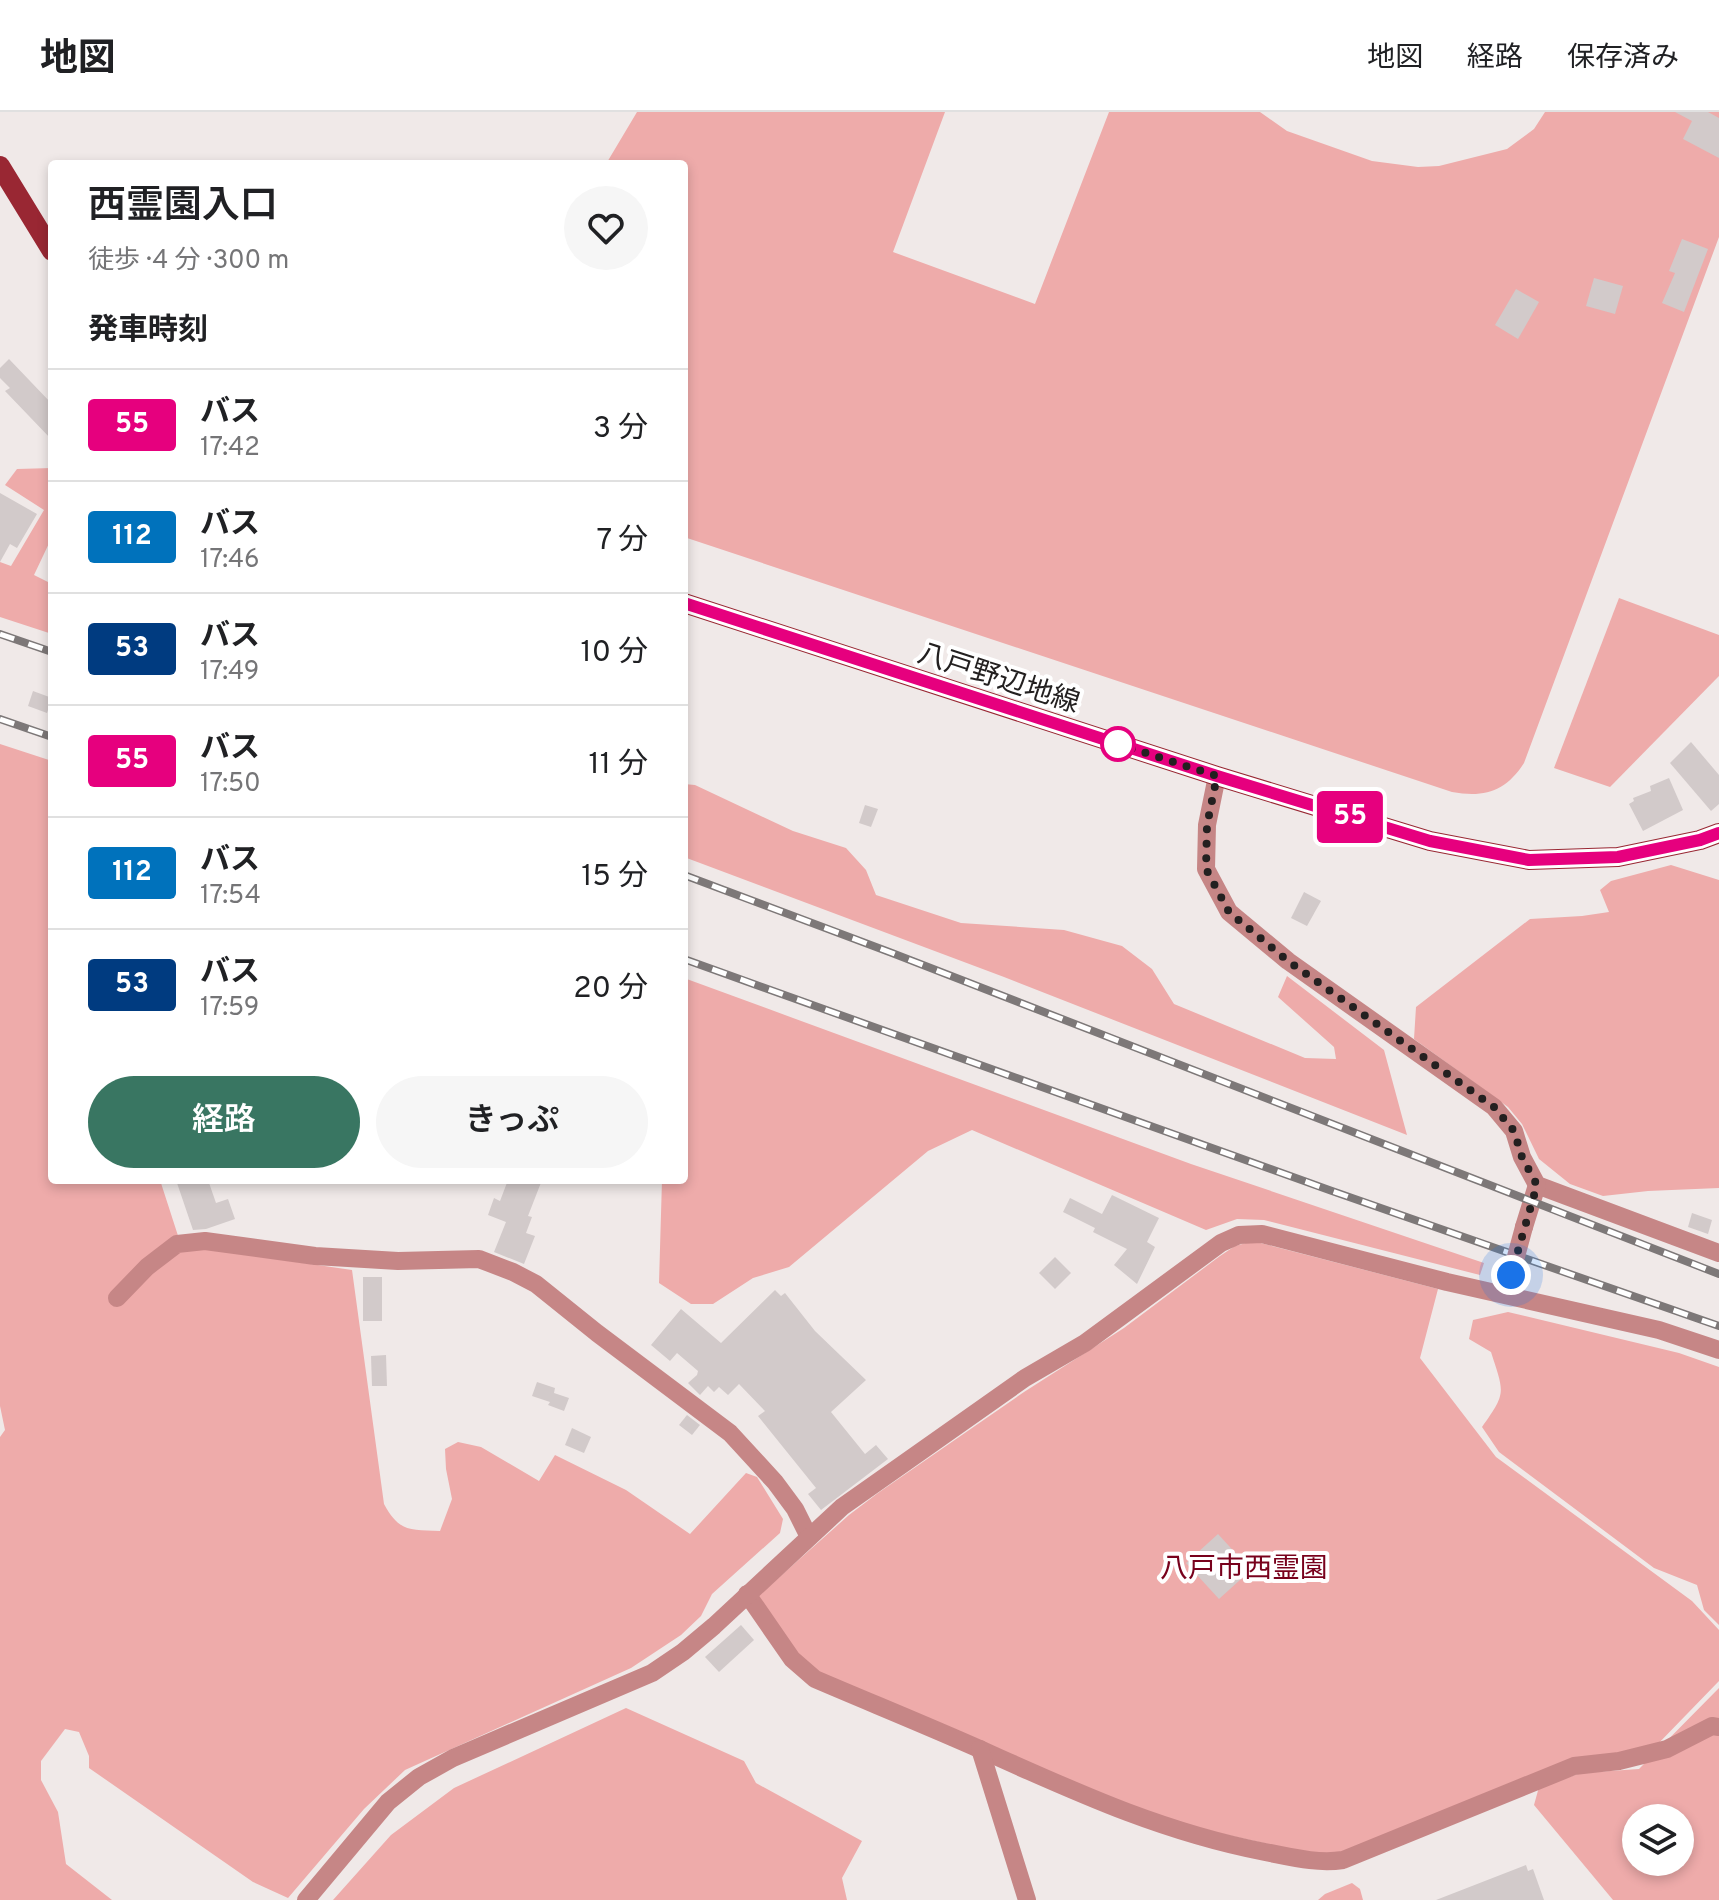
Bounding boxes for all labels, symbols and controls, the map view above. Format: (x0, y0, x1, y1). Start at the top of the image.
text: 地図 (40, 36, 116, 85)
text: 地図 (1367, 41, 1423, 77)
text: 経路 (1467, 41, 1523, 77)
text: 保存済み (1567, 41, 1679, 77)
text: 西霊園入口 (88, 183, 278, 232)
button: heart (564, 186, 648, 270)
text: 徒歩 · 4 分 · 300 m (88, 245, 289, 278)
text: 発車時刻 (88, 313, 208, 350)
text: バス (200, 395, 260, 432)
text: 55 (115, 407, 149, 443)
text: 3 分 (593, 411, 648, 448)
text: 17:42 (200, 432, 260, 465)
text: バス (200, 507, 260, 544)
text: 112 (112, 519, 152, 555)
text: 7 分 (596, 523, 648, 560)
text: 17:46 (200, 544, 260, 577)
text: バス (200, 619, 260, 656)
text: 53 (115, 631, 149, 667)
text: 10 分 (580, 635, 648, 672)
street label: 八戸野辺地線 (913, 637, 1084, 723)
text: 17:49 (200, 656, 259, 689)
unlabelled marker (1101, 727, 1135, 761)
text: バス (200, 731, 260, 768)
text: 55 (115, 743, 149, 779)
text: 11 分 (589, 747, 648, 784)
text: 17:50 (200, 768, 261, 801)
line badge: 55 (1314, 791, 1386, 843)
text: 55 (1333, 799, 1367, 835)
text: バス (200, 843, 260, 880)
text: 112 (112, 855, 152, 891)
text: 15 分 (581, 859, 648, 896)
text: 17:54 (200, 880, 261, 913)
text: バス (200, 955, 260, 992)
text: 53 (115, 967, 149, 1003)
text: 20 分 (573, 971, 648, 1008)
text: 17:59 (200, 992, 259, 1025)
button: 経路 (88, 1076, 360, 1168)
button: きっぷ (376, 1076, 648, 1168)
your location (1491, 1255, 1531, 1295)
park label: 八戸市西霊園 (1160, 1552, 1328, 1588)
map controls (1622, 1804, 1694, 1876)
button: layers (1622, 1804, 1694, 1876)

